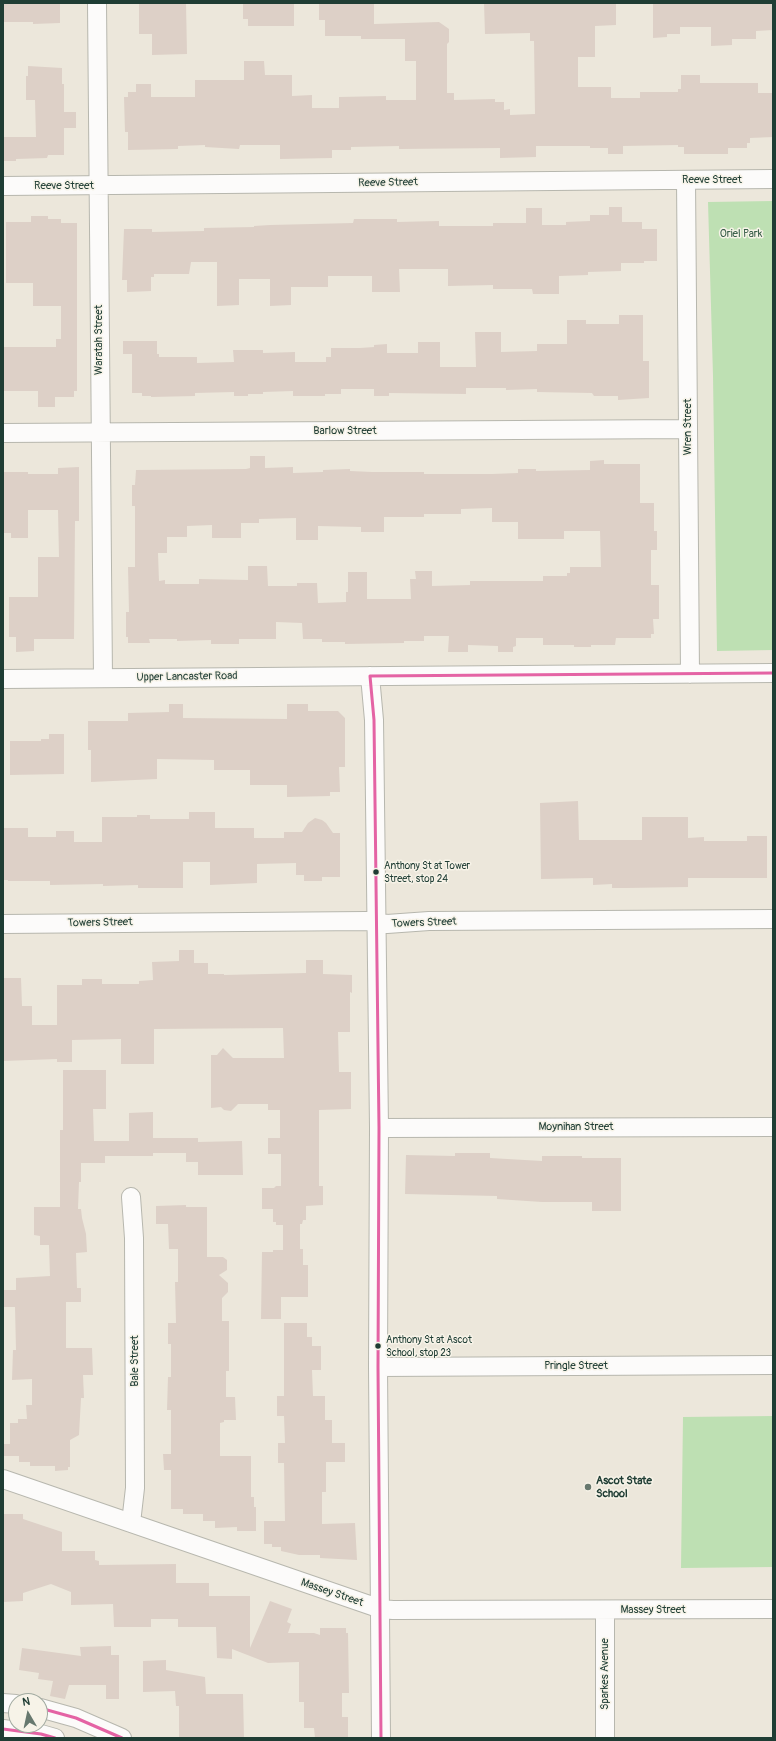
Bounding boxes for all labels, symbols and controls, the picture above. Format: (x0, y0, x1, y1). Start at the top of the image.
street label: Reeve Street (682, 173, 742, 187)
street label: Reeve Street (358, 176, 418, 190)
street label: Reeve Street (34, 179, 94, 193)
park label: Oriel Park (720, 227, 762, 241)
street label: Waratah Street (92, 305, 106, 375)
street label: Wren Street (681, 399, 695, 455)
street label: Barlow Street (313, 424, 377, 438)
street label: Upper Lancaster Road (136, 670, 238, 684)
place label: Anthony St at Tower Street, stop 24 (384, 860, 470, 884)
marker: Anthony St at Tower Street, stop 24 (371, 867, 381, 877)
street label: Towers Street (391, 915, 457, 931)
street label: Towers Street (67, 916, 133, 930)
street label: Moynihan Street (538, 1120, 614, 1134)
place label: Anthony St at Ascot School, stop 23 (386, 1334, 472, 1358)
street label: Bale Street (128, 1335, 142, 1387)
marker: Anthony St at Ascot School, stop 23 (373, 1341, 383, 1351)
street label: Pringle Street (544, 1359, 608, 1373)
place label: Ascot State School (596, 1474, 652, 1500)
marker: Ascot State School (583, 1482, 593, 1492)
street label: Massey Street (299, 1576, 365, 1610)
street label: Massey Street (620, 1603, 686, 1617)
street label: Sparkes Avenue (598, 1638, 612, 1710)
north arrow (8, 1693, 48, 1733)
text: N (22, 1695, 31, 1709)

